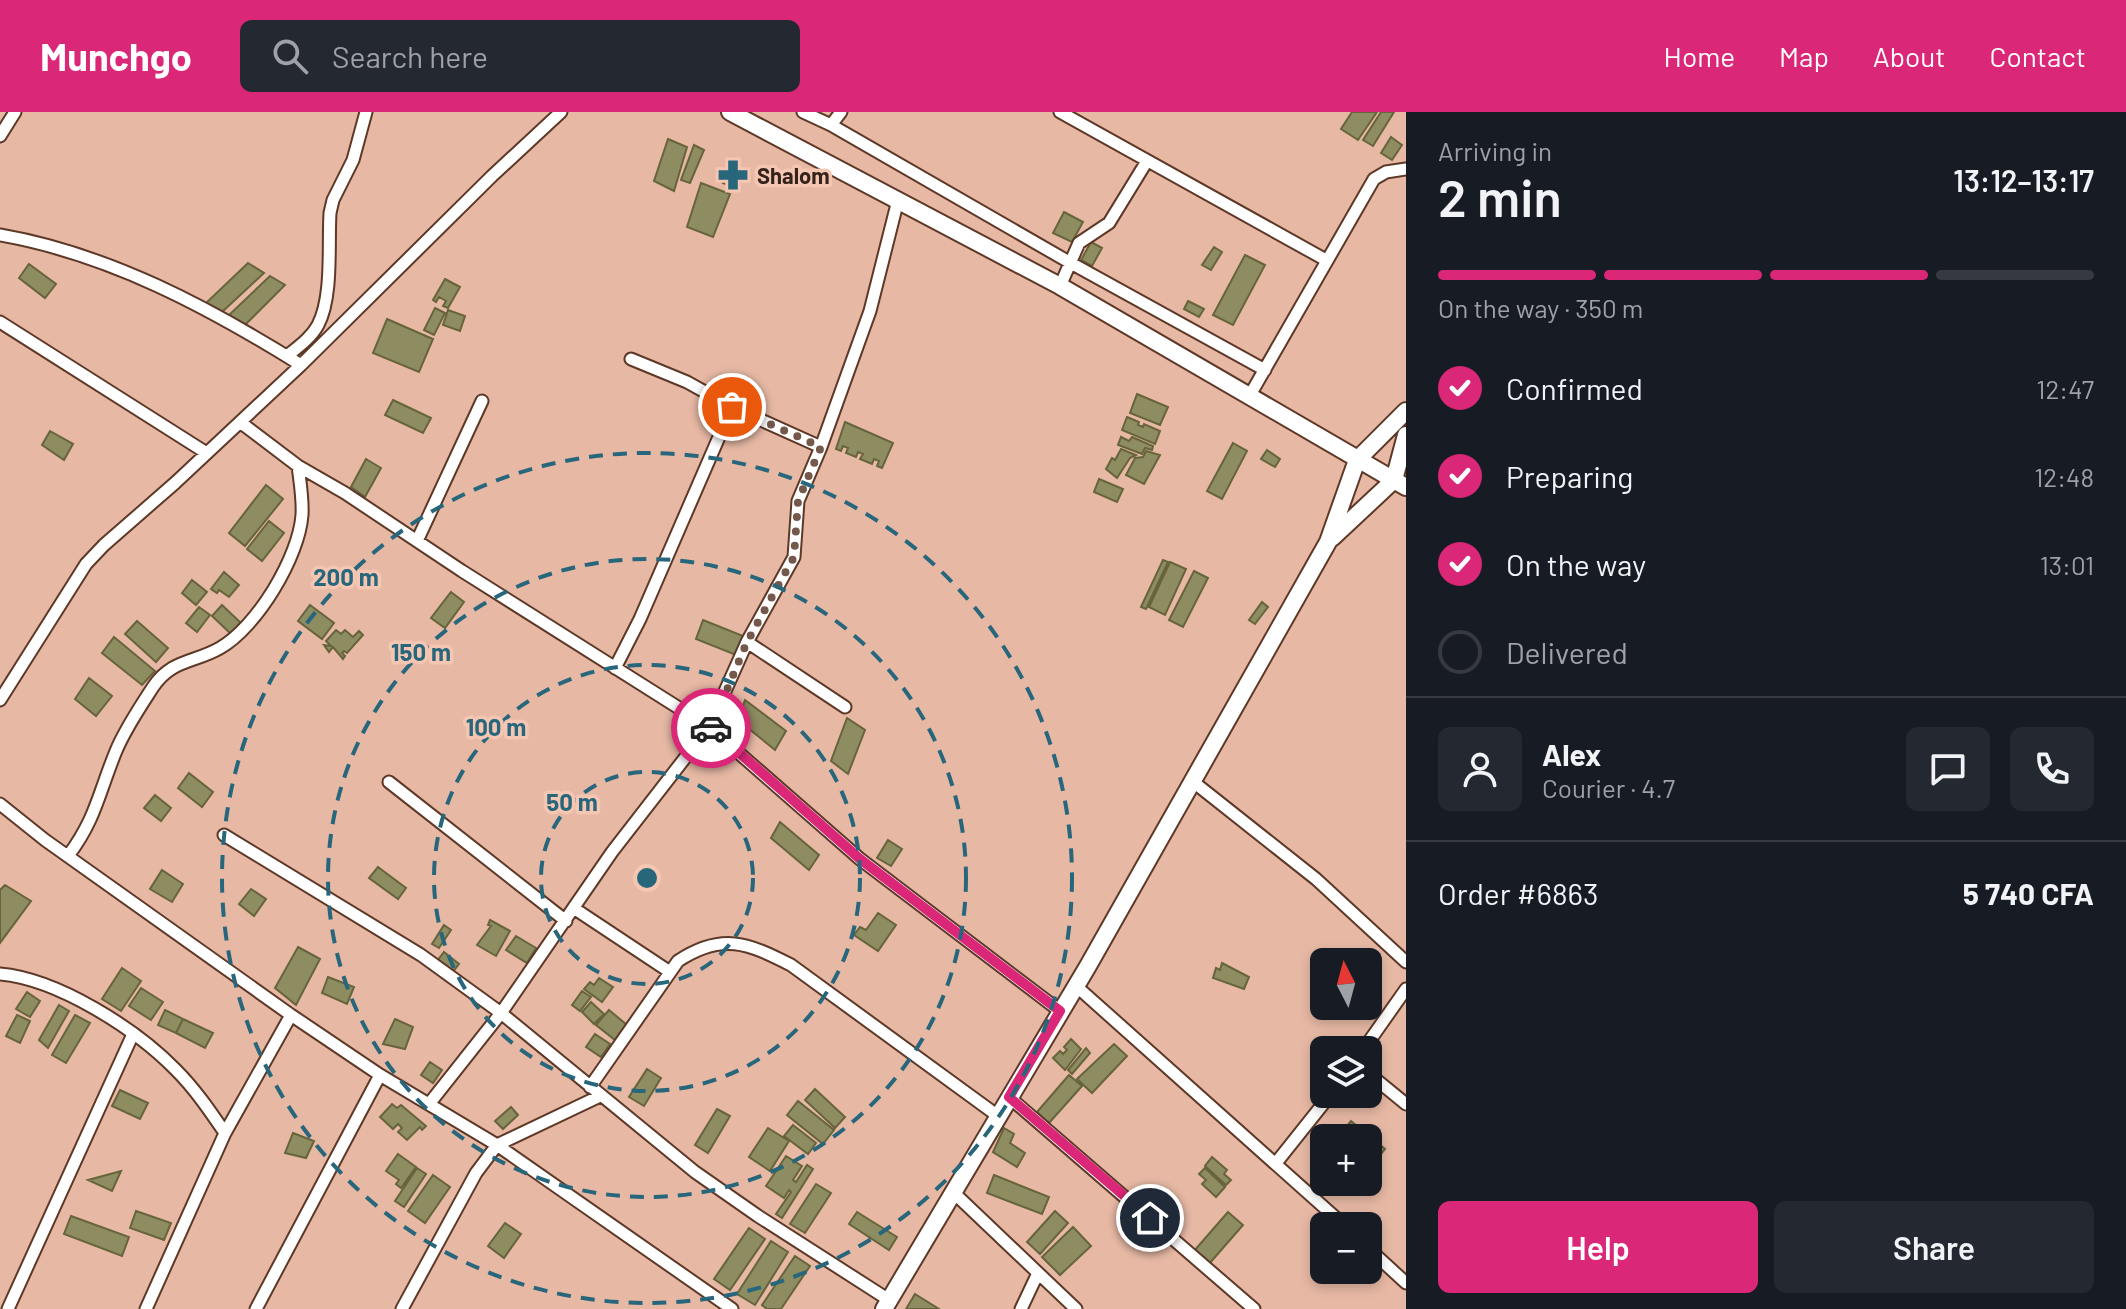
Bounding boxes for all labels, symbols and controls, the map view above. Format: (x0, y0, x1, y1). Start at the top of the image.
search box (240, 20, 800, 92)
text: Munchgo (40, 33, 192, 79)
icon: search (268, 34, 312, 78)
text: Search here (332, 38, 488, 74)
text: Home (1664, 39, 1735, 73)
text: Map (1779, 39, 1829, 73)
text: About (1873, 39, 1945, 73)
text: Contact (1989, 39, 2086, 73)
text: Arriving in (1438, 135, 1552, 166)
pharmacy icon: Shalom (716, 158, 750, 192)
place label: Shalom (757, 162, 830, 188)
text: 13:12–13:17 (1953, 162, 2094, 198)
text: 2 min (1438, 165, 1562, 227)
text: On the way · 350 m (1438, 292, 1643, 323)
icon: check (1438, 366, 1482, 410)
text: Confirmed (1506, 370, 1643, 406)
pin (698, 373, 766, 441)
text: 12:47 (2036, 373, 2094, 404)
icon: bag (710, 385, 754, 429)
icon: check (1438, 454, 1482, 498)
text: Preparing (1506, 458, 1633, 494)
text: 12:48 (2034, 461, 2094, 492)
icon: check (1438, 542, 1482, 586)
text: On the way (1506, 546, 1646, 582)
text: 13:01 (2040, 549, 2094, 580)
text: 200 m (313, 562, 379, 591)
text: Delivered (1506, 634, 1628, 670)
text: 150 m (391, 637, 451, 666)
courier (671, 688, 751, 768)
icon: car (689, 706, 733, 750)
text: 100 m (466, 712, 526, 741)
button: person (1438, 727, 1522, 811)
button: chat (1906, 727, 1990, 811)
button: phone (2010, 727, 2094, 811)
text: Alex (1542, 736, 1601, 772)
text: Courier · 4.7 (1542, 772, 1675, 803)
text: 50 m (546, 787, 598, 816)
centre of rings (633, 864, 661, 892)
text: Order #6863 (1438, 875, 1598, 911)
text: 5 740 CFA (1963, 875, 2094, 911)
north arrow (1310, 948, 1382, 1020)
map controls (1310, 948, 1382, 1284)
button: layers (1310, 1036, 1382, 1108)
button: + (1310, 1124, 1382, 1196)
pin (1116, 1184, 1184, 1252)
icon: home (1128, 1196, 1172, 1240)
button: Help (1438, 1201, 1758, 1293)
button: Share (1774, 1201, 2094, 1293)
button: − (1310, 1212, 1382, 1284)

